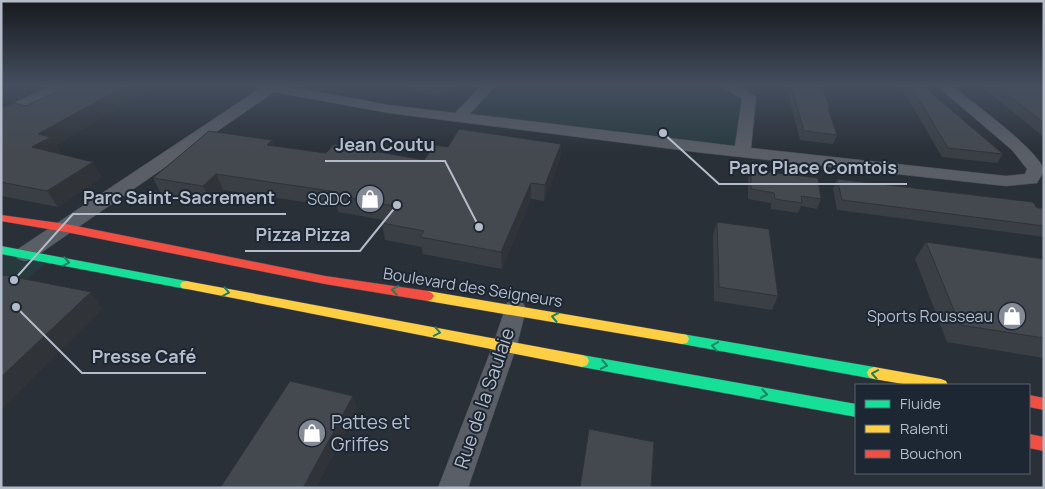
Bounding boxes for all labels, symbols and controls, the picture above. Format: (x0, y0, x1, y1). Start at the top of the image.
callout: Jean Coutu (325, 128, 445, 161)
text: Jean Coutu (335, 132, 435, 156)
callout: Parc Place Comtois (719, 151, 907, 184)
text: Parc Place Comtois (729, 155, 897, 179)
callout: Parc Saint-Sacrement (73, 181, 286, 214)
shop icon: SQDC (355, 184, 385, 214)
text: Parc Saint-Sacrement (83, 185, 275, 209)
place label: SQDC (307, 188, 351, 210)
callout: Pizza Pizza (245, 218, 360, 251)
text: Pizza Pizza (256, 222, 350, 246)
one-way arrow (62, 256, 71, 266)
street label: Boulevard des Seigneurs (382, 262, 564, 312)
one-way arrow (222, 286, 231, 296)
one-way arrow (391, 286, 399, 296)
shop icon: Sports Rousseau (997, 301, 1027, 331)
place label: Sports Rousseau (867, 305, 993, 327)
one-way arrow (551, 312, 560, 322)
street label: Rue de la Saulaie (448, 324, 520, 472)
one-way arrow (433, 327, 442, 337)
callout: Presse Café (82, 340, 206, 373)
one-way arrow (711, 341, 720, 351)
text: Presse Café (92, 344, 196, 368)
one-way arrow (600, 359, 609, 369)
one-way arrow (871, 369, 880, 379)
legend (855, 384, 1030, 474)
one-way arrow (760, 389, 768, 399)
text: Fluide (900, 393, 941, 414)
place label: Pattes et Griffes (331, 409, 410, 457)
shop icon: Pattes et Griffes (297, 418, 327, 448)
text: Ralenti (900, 418, 948, 439)
text: Bouchon (900, 443, 962, 464)

